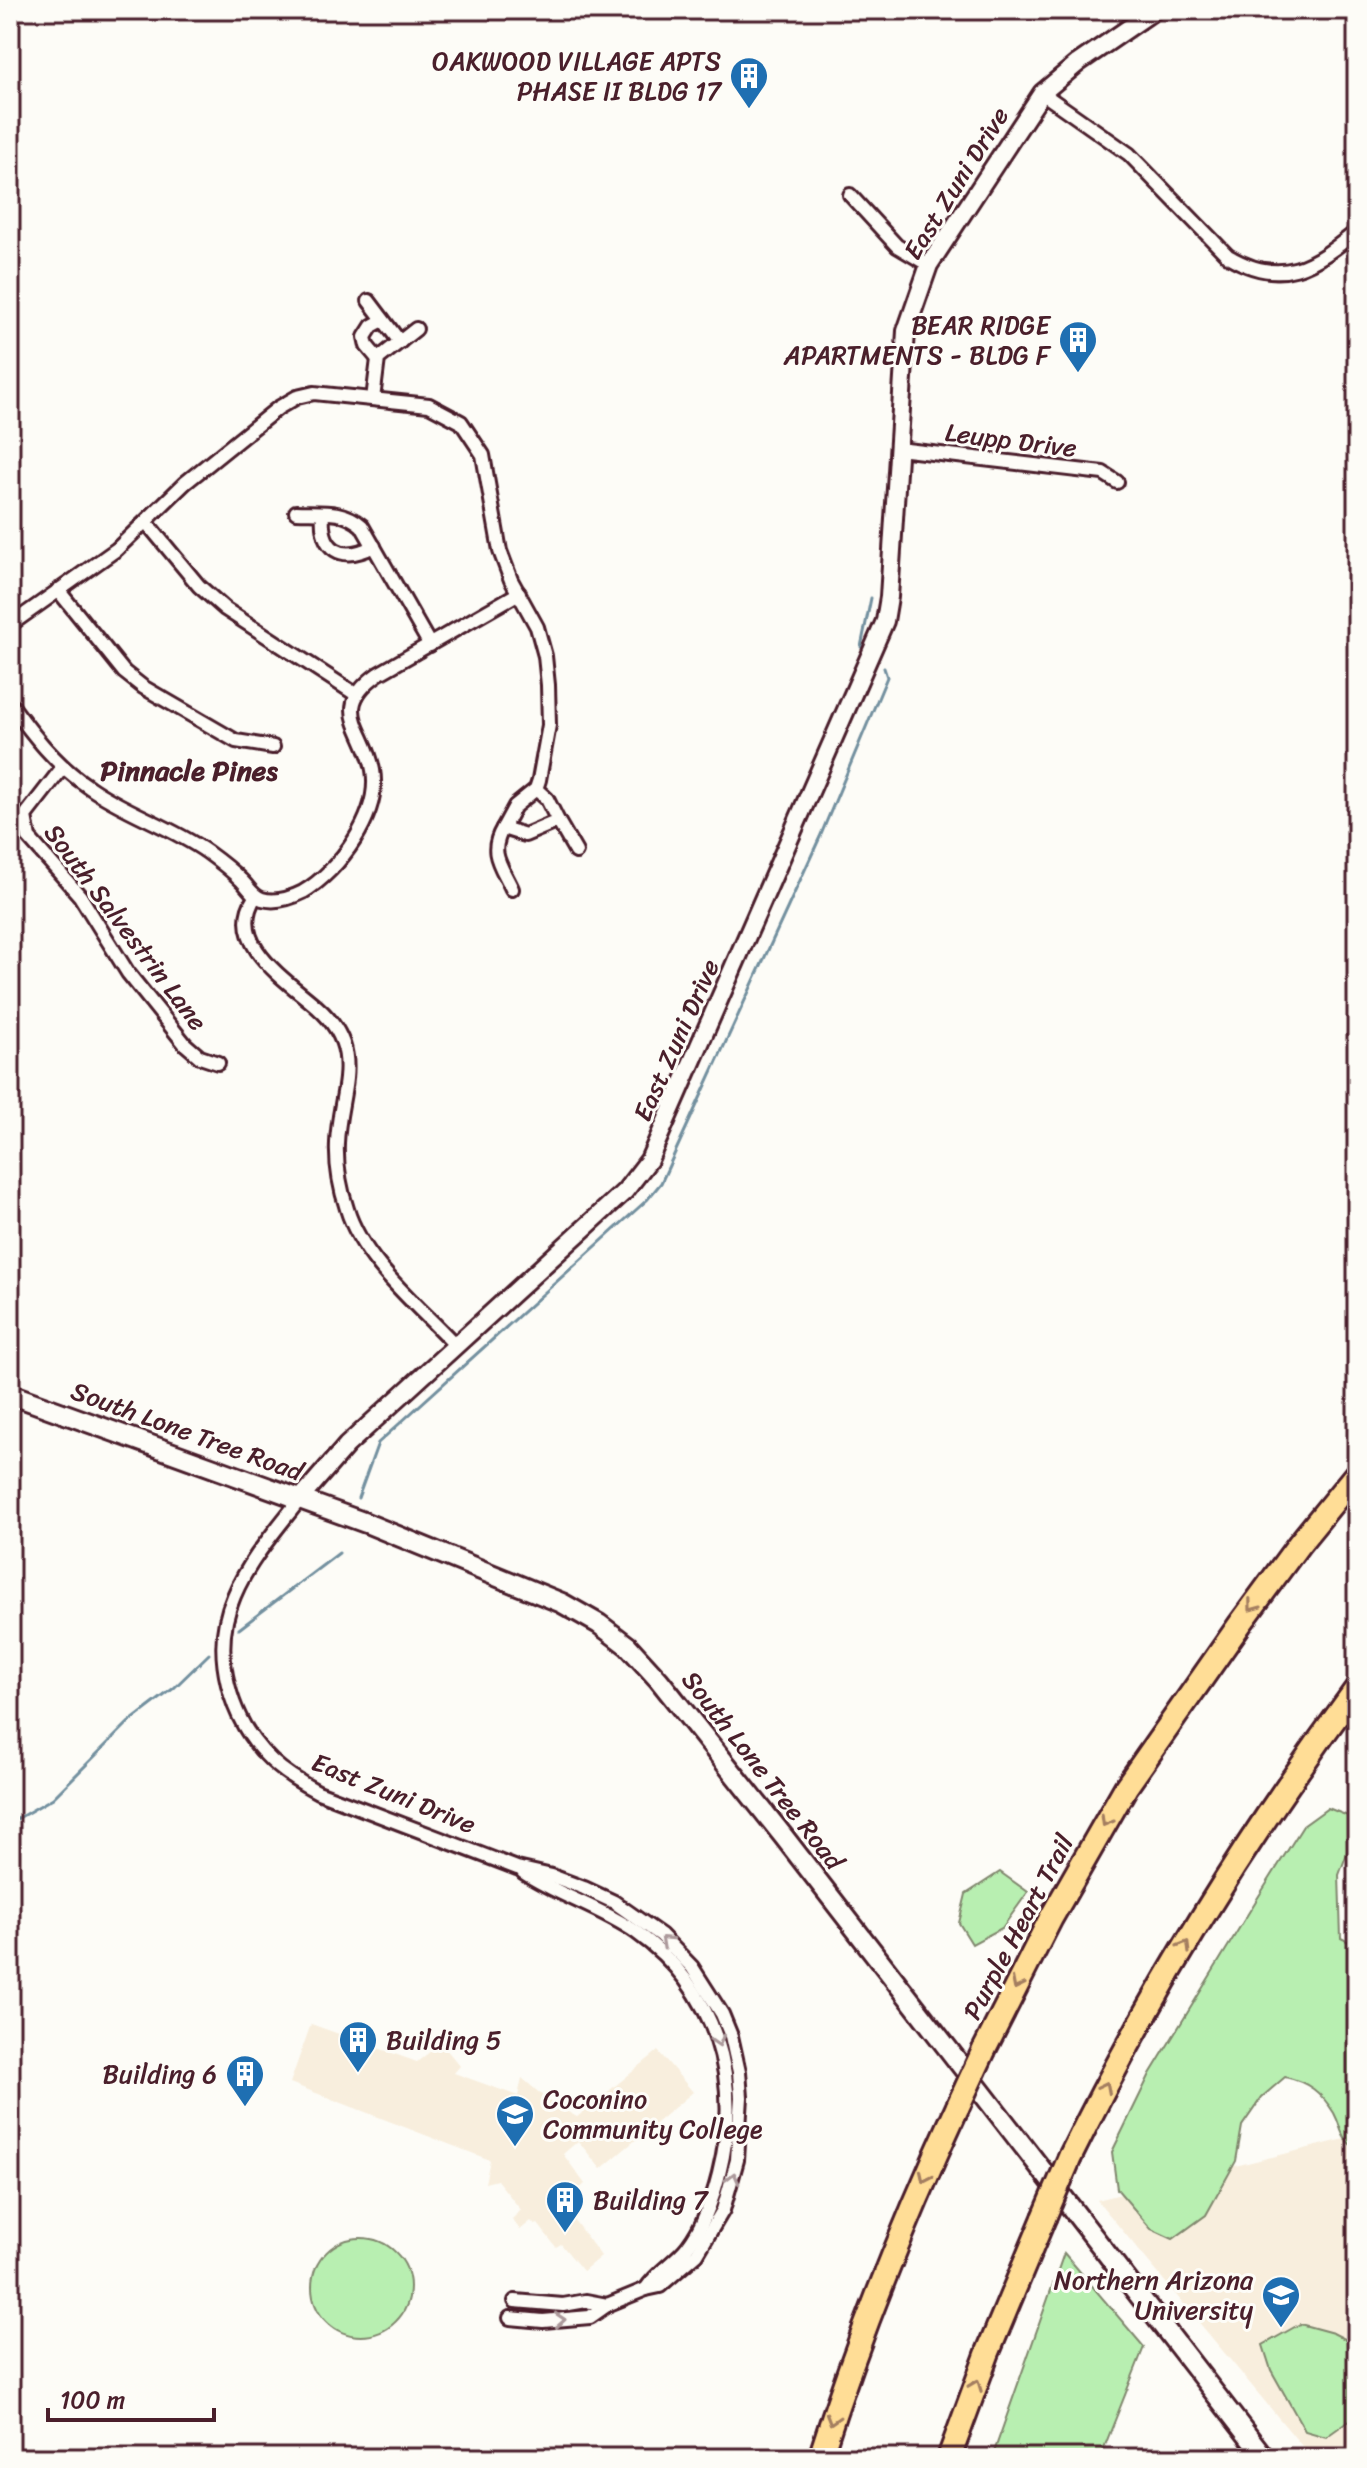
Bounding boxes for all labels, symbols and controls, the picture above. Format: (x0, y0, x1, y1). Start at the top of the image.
place label: OAKWOOD VILLAGE APTS PHASE II BLDG 17 (432, 38, 723, 114)
building icon: OAKWOOD VILLAGE APTS PHASE II BLDG 17 (728, 55, 770, 110)
street label: East Zuni Drive (890, 97, 1022, 269)
place label: BEAR RIDGE APARTMENTS - BLDG F (783, 302, 1052, 378)
building icon: BEAR RIDGE APARTMENTS - BLDG F (1057, 319, 1099, 374)
street label: Leupp Drive (943, 409, 1079, 471)
district label: Pinnacle Pines (100, 746, 278, 795)
street label: South Salvestrin Lane (32, 813, 220, 1041)
street label: East Zuni Drive (620, 951, 732, 1129)
street label: South Lone Tree Road (65, 1368, 312, 1495)
one-way arrow (1248, 1598, 1262, 1612)
street label: South Lone Tree Road (670, 1660, 858, 1882)
street label: East Zuni Drive (305, 1739, 483, 1847)
one-way arrow (1100, 1812, 1116, 1827)
street label: Purple Heart Trail (950, 1825, 1087, 2028)
one-way arrow (661, 1936, 675, 1950)
one-way arrow (1175, 1940, 1191, 1955)
one-way arrow (1012, 1975, 1027, 1990)
place label: Building 5 (386, 2017, 502, 2063)
building icon: Building 5 (337, 2019, 379, 2074)
one-way arrow (709, 2034, 725, 2047)
place label: Building 6 (102, 2051, 217, 2097)
building icon: Building 6 (224, 2053, 266, 2108)
place label: Coconino Community College (543, 2076, 763, 2152)
one-way arrow (1095, 2081, 1111, 2096)
school or university icon: Coconino Community College (494, 2093, 536, 2148)
one-way arrow (919, 2168, 935, 2183)
one-way arrow (723, 2172, 740, 2186)
place label: Building 7 (593, 2177, 710, 2223)
building icon: Building 7 (544, 2179, 586, 2234)
place label: Northern Arizona University (1054, 2257, 1254, 2333)
school or university icon: Northern Arizona University (1260, 2274, 1302, 2329)
one-way arrow (554, 2312, 567, 2329)
scale bar (48, 2372, 214, 2422)
text: 100 m (60, 2379, 125, 2421)
one-way arrow (966, 2379, 983, 2393)
one-way arrow (825, 2412, 841, 2426)

